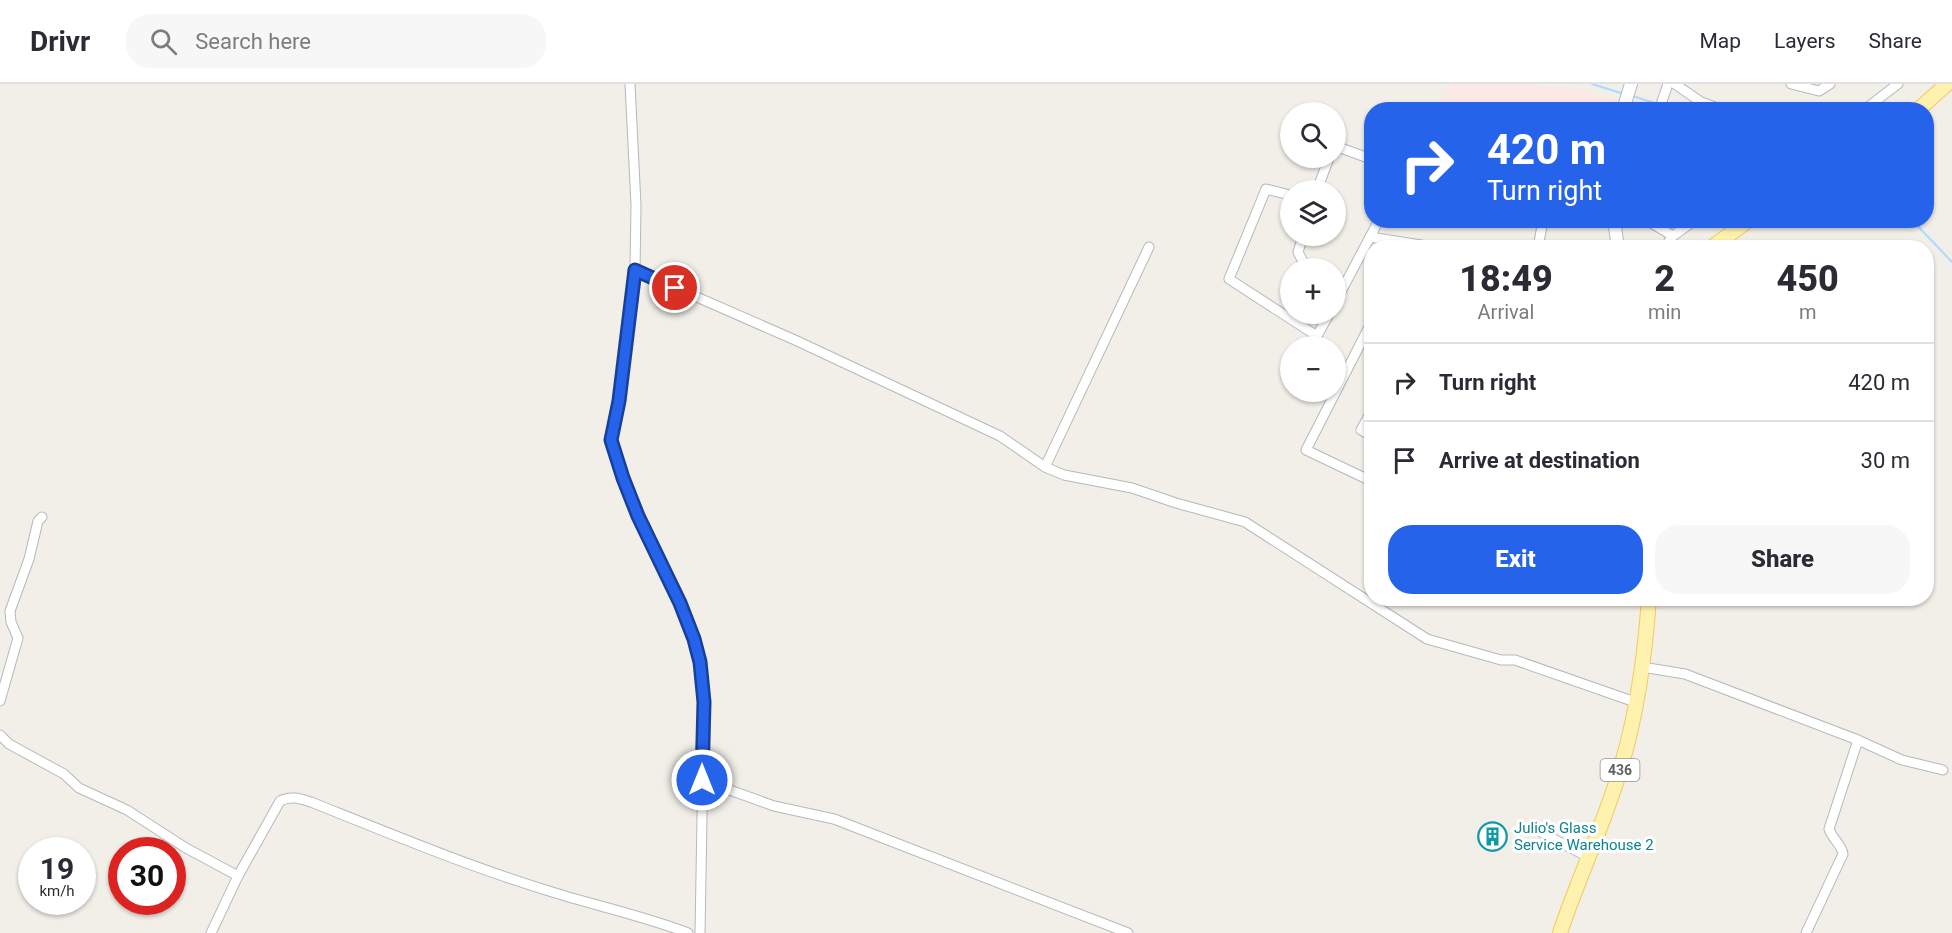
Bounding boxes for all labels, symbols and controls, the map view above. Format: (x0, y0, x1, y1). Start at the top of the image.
search box (126, 14, 546, 68)
text: Drivr (30, 25, 90, 58)
icon: search (147, 25, 180, 58)
text: Search here (195, 29, 311, 54)
text: Map (1699, 29, 1741, 53)
text: Layers (1774, 29, 1835, 53)
text: Share (1868, 29, 1922, 53)
map controls (1280, 102, 1346, 402)
button: search (1280, 102, 1346, 168)
text: 420 m (1487, 125, 1606, 174)
icon: right (1388, 126, 1466, 204)
text: Turn right (1487, 175, 1602, 207)
button: layers (1280, 180, 1346, 246)
button: + (1280, 258, 1346, 324)
text: 18:49 (1459, 258, 1553, 300)
text: 2 (1654, 258, 1675, 300)
text: 450 (1777, 258, 1839, 300)
pin (649, 262, 700, 313)
icon: arrive (658, 271, 691, 304)
text: Arrival (1478, 300, 1534, 324)
text: min (1648, 300, 1681, 324)
text: m (1799, 300, 1816, 324)
button: − (1280, 336, 1346, 402)
icon: right (1388, 366, 1421, 399)
text: Turn right (1439, 370, 1536, 395)
text: 420 m (1848, 370, 1910, 395)
icon: arrive (1388, 444, 1421, 477)
text: Arrive at destination (1439, 448, 1640, 473)
text: 30 m (1861, 448, 1910, 473)
button: Exit (1388, 525, 1643, 594)
button: Share (1655, 525, 1910, 594)
position arrow (670, 748, 734, 812)
road number: 436 (1600, 759, 1640, 781)
place label: Julio's Glass Service Warehouse 2 (1514, 819, 1654, 854)
building icon: Julio's Glass Service Warehouse 2 (1477, 821, 1509, 853)
speed limit sign: 30 (108, 837, 186, 915)
text: 19 (40, 851, 74, 886)
text: km/h (39, 882, 75, 900)

